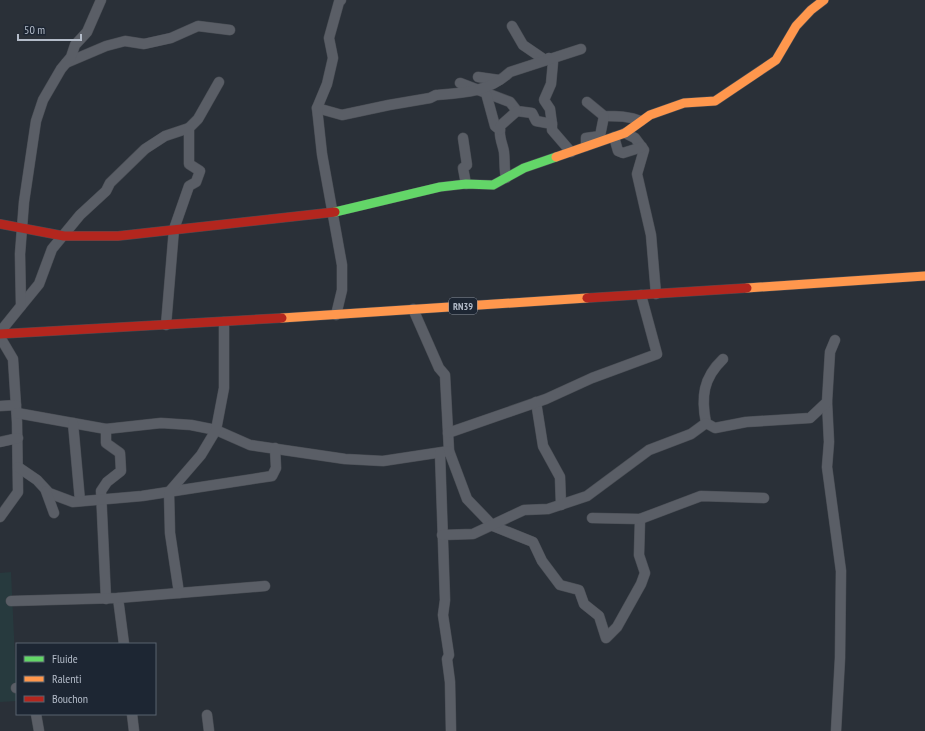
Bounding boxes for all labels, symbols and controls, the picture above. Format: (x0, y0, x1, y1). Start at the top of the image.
scale bar (18, 16, 81, 42)
text: 50 m (24, 22, 45, 37)
road number: RN39 (449, 298, 477, 314)
legend (16, 643, 156, 715)
text: Fluide (52, 651, 78, 666)
text: Ralenti (52, 671, 81, 686)
text: Bouchon (52, 691, 88, 706)

